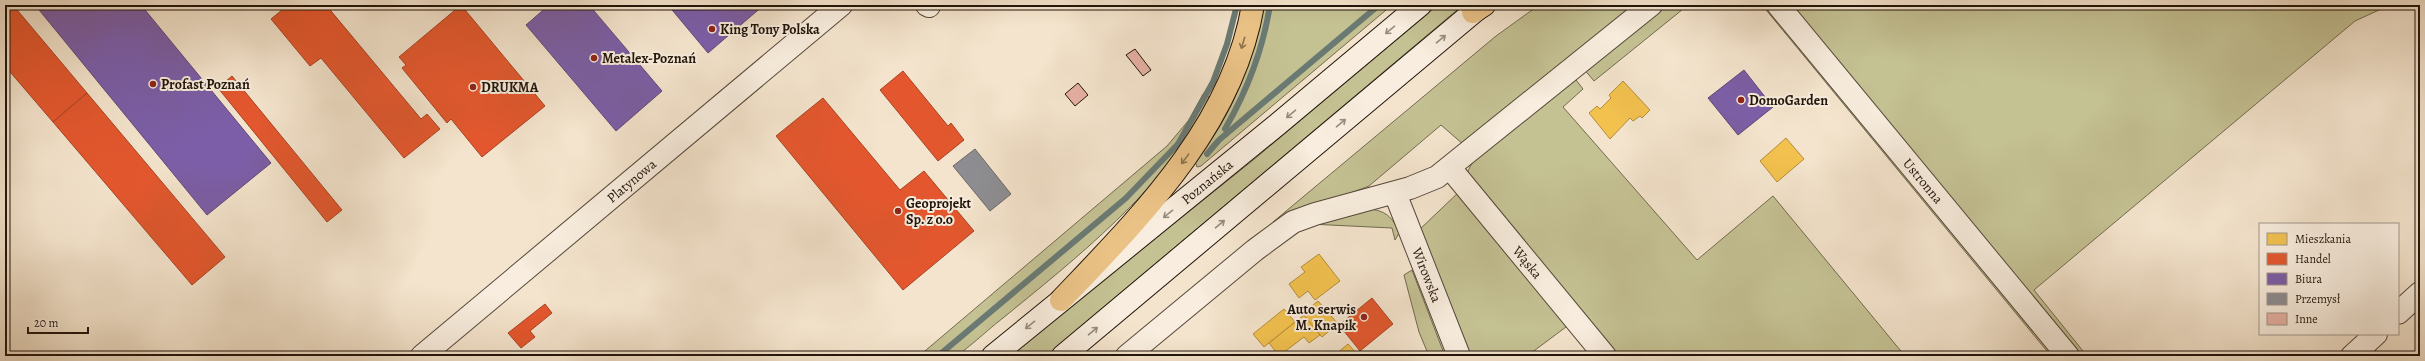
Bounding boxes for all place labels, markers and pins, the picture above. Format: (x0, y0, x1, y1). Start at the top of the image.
place label: King Tony Polska (720, 20, 820, 39)
marker: King Tony Polska (707, 24, 717, 34)
place label: Metalex-Poznań (602, 49, 696, 68)
marker: Metalex-Poznań (589, 53, 599, 63)
place label: Profast Poznań (161, 75, 250, 94)
place label: DRUKMA (481, 78, 539, 97)
marker: Profast Poznań (148, 79, 158, 89)
marker: DRUKMA (468, 82, 478, 92)
place label: DomoGarden (1749, 91, 1828, 110)
marker: DomoGarden (1736, 95, 1746, 105)
place label: Geoprojekt Sp. z o.o (906, 194, 971, 229)
marker: Geoprojekt Sp. z o.o (893, 206, 903, 216)
place label: Auto serwis M. Knapik (1286, 300, 1357, 335)
marker: Auto serwis M. Knapik (1359, 312, 1369, 322)

